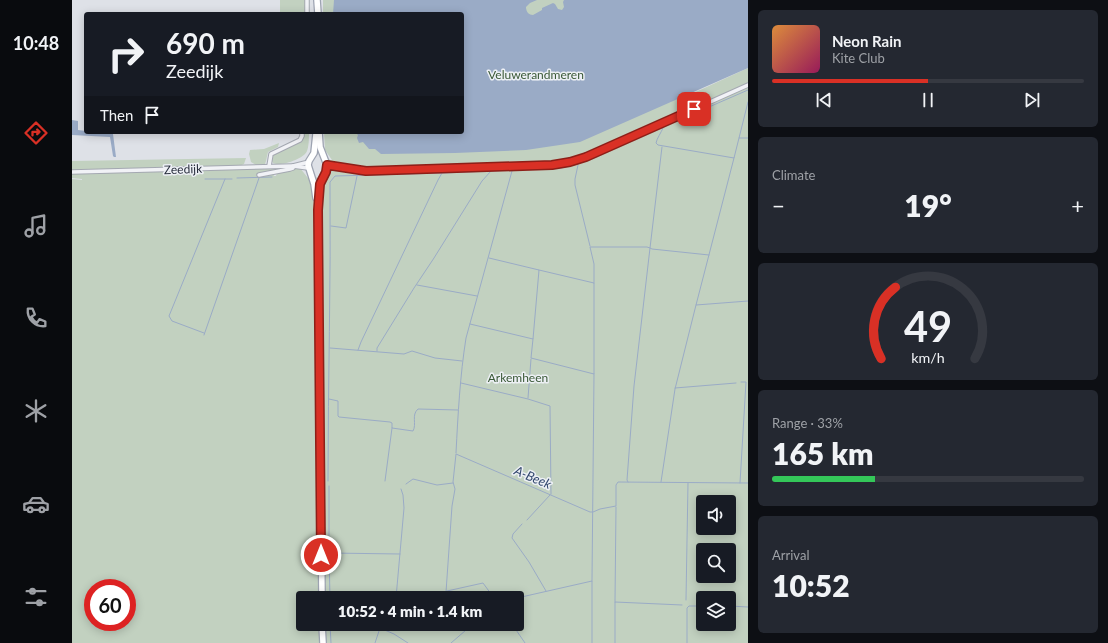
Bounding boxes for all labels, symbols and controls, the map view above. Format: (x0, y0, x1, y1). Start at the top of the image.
text: 690 m (166, 26, 245, 60)
icon: right (100, 28, 152, 80)
text: 10:48 (13, 32, 59, 54)
text: Neon Rain (832, 32, 901, 50)
text: Kite Club (832, 50, 885, 66)
text: Zeedijk (166, 60, 223, 82)
park label: Veluwerandmeren (488, 67, 584, 82)
icon: previous (813, 89, 835, 111)
icon: pause (917, 89, 939, 111)
icon: next (1021, 89, 1043, 111)
pin (677, 92, 711, 126)
icon: arrive (683, 98, 705, 120)
icon: arrive (141, 104, 163, 126)
text: Then (100, 106, 133, 124)
icon: directions (22, 119, 50, 147)
street label: Zeedijk (164, 161, 203, 177)
text: Climate (772, 167, 815, 183)
text: 19° (904, 187, 952, 223)
text: − (772, 192, 785, 219)
text: + (1071, 192, 1084, 219)
icon: music (22, 212, 50, 240)
text: 49 (904, 301, 952, 351)
icon: phone (22, 304, 50, 332)
text: km/h (911, 349, 945, 366)
park label: Arkemheen (488, 370, 548, 385)
icon: climate (22, 397, 50, 425)
text: Range · 33% (772, 415, 843, 431)
text: 165 km (772, 435, 873, 471)
water label: A-Beek (511, 462, 555, 492)
icon: car (22, 490, 50, 518)
map controls (696, 495, 736, 631)
button: sound (696, 495, 736, 535)
position arrow (300, 534, 342, 576)
button: search (696, 543, 736, 583)
text: Arrival (772, 547, 809, 563)
text: 10:52 (772, 567, 850, 603)
speed limit sign: 60 (84, 579, 136, 631)
icon: filters (22, 583, 50, 611)
button: layers (696, 591, 736, 631)
text: 10:52 · 4 min · 1.4 km (338, 602, 482, 620)

